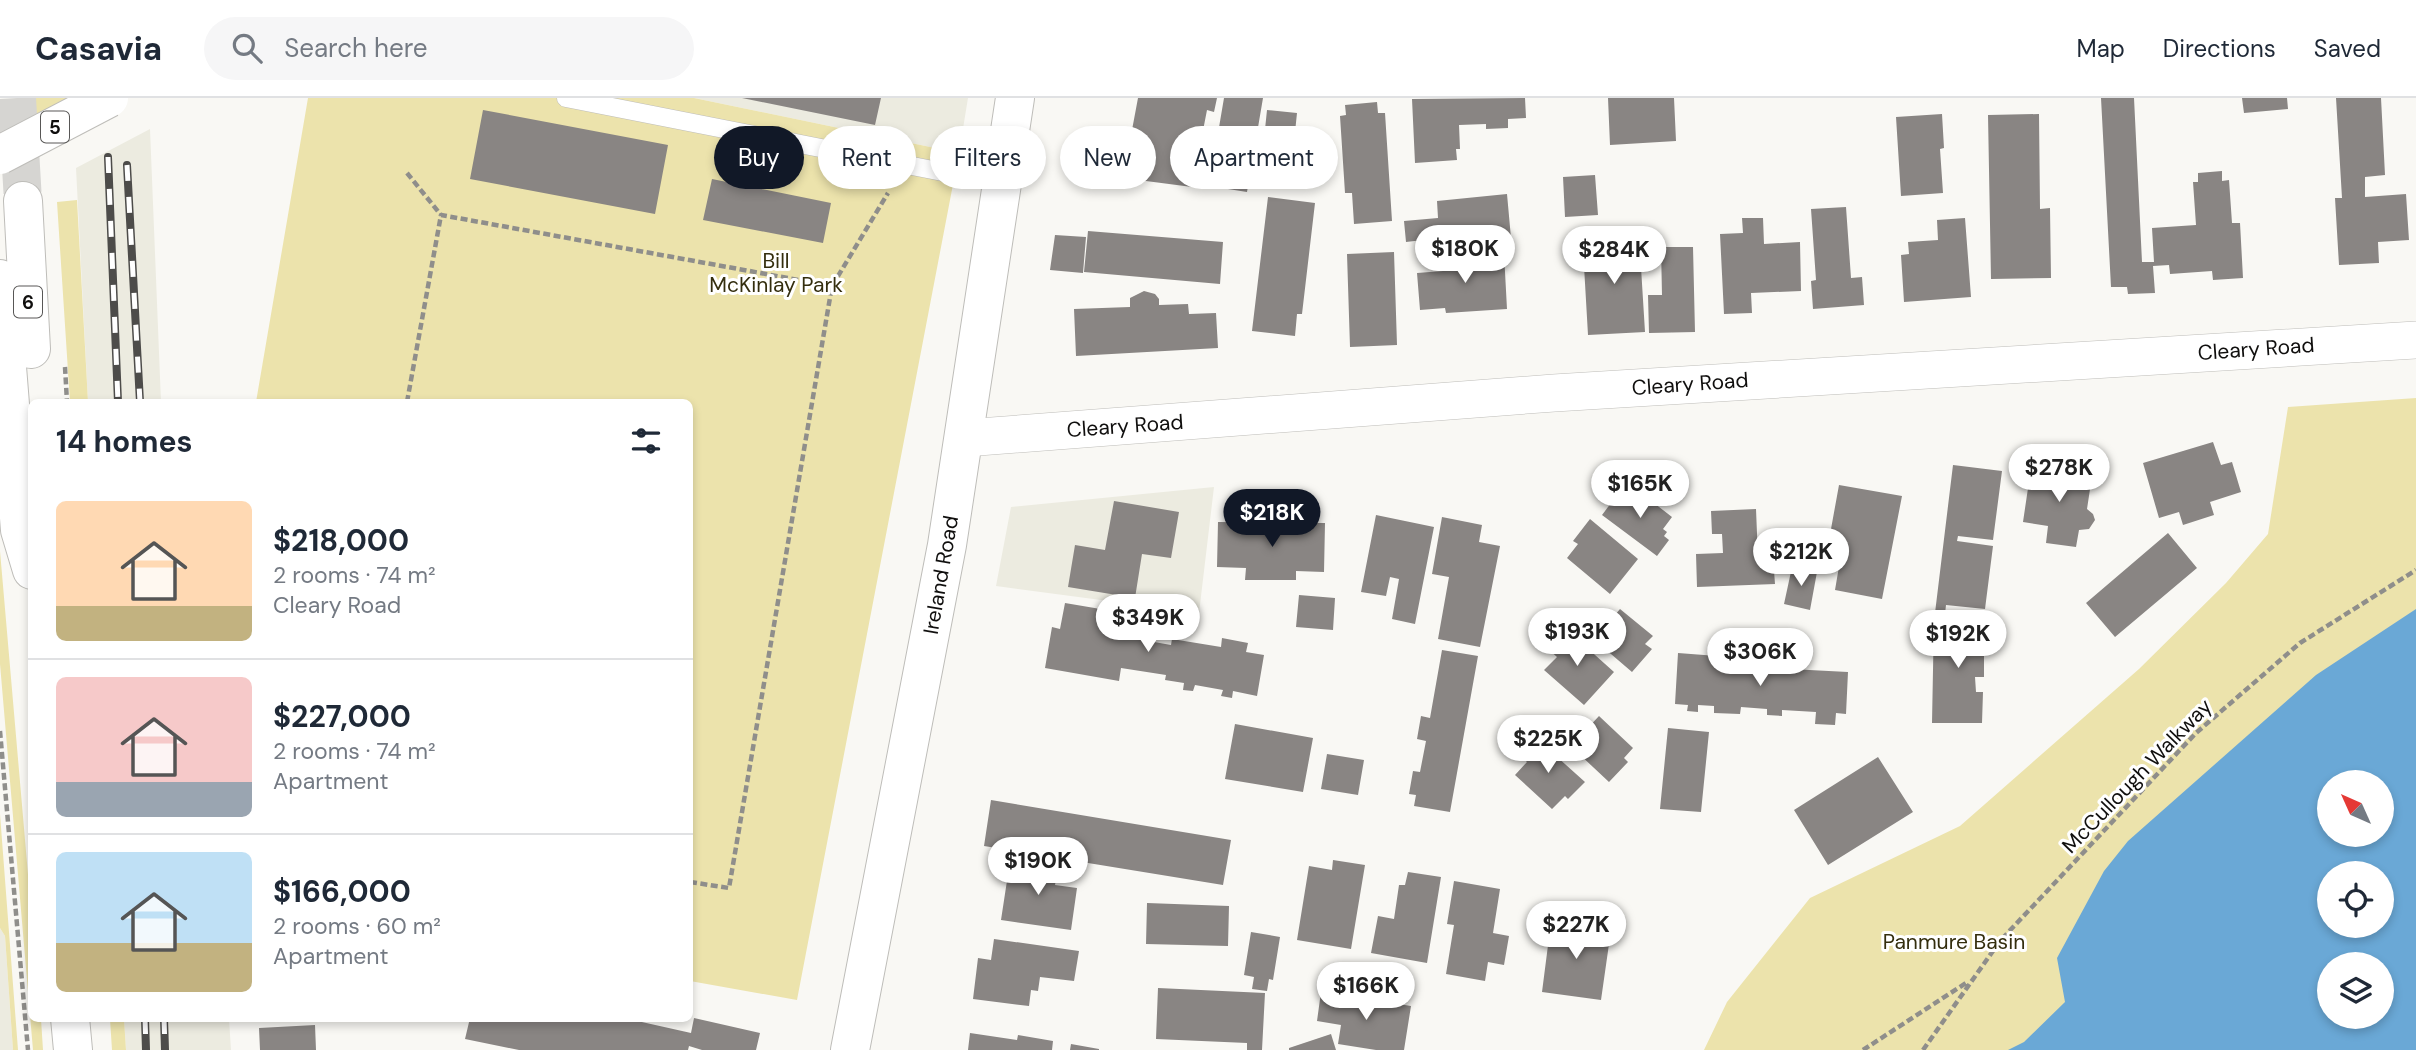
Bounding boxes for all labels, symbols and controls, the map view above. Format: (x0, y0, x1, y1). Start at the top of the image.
search box (204, 17, 694, 80)
text: Casavia (35, 27, 162, 70)
icon: search (228, 29, 266, 67)
text: Search here (284, 31, 428, 65)
text: Map (2077, 33, 2125, 64)
text: Directions (2163, 33, 2276, 64)
text: Saved (2314, 33, 2381, 64)
road number: 5 (41, 112, 69, 142)
chip: Buy (714, 126, 804, 189)
chip: Rent (818, 126, 916, 189)
chip: Filters (930, 126, 1046, 189)
chip: New (1060, 126, 1156, 189)
chip: Apartment (1170, 126, 1338, 189)
pin: $180K (1416, 226, 1514, 285)
pin: $284K (1565, 226, 1663, 286)
text: $180K (1431, 233, 1499, 263)
text: $284K (1578, 234, 1650, 264)
park label: Bill McKinlay Park (709, 247, 843, 299)
road number: 6 (14, 286, 42, 318)
street label: Cleary Road (2197, 331, 2315, 367)
street label: Cleary Road (1631, 366, 1749, 402)
street label: Cleary Road (1066, 408, 1184, 444)
text: 14 homes (56, 422, 193, 461)
icon: filters (627, 422, 665, 460)
pin: $278K (2010, 444, 2108, 504)
text: $278K (2025, 452, 2093, 482)
pin: $165K (1591, 460, 1689, 520)
text: $165K (1607, 468, 1673, 498)
pin: $218K (1223, 490, 1321, 549)
text: $218K (1239, 497, 1305, 527)
street label: Ireland Road (917, 513, 965, 637)
text: $218,000 (273, 521, 409, 560)
pin: $212K (1752, 528, 1850, 588)
icon: home (112, 529, 196, 613)
text: $212K (1769, 536, 1833, 566)
text: 2 rooms · 74 m² (273, 560, 436, 590)
text: Cleary Road (273, 590, 401, 620)
pin: $349K (1099, 594, 1197, 654)
text: $349K (1112, 602, 1184, 632)
pin: $193K (1528, 608, 1626, 668)
pin: $192K (1909, 610, 2007, 670)
text: $193K (1544, 616, 1610, 646)
text: $192K (1926, 618, 1991, 648)
pin: $306K (1711, 628, 1809, 688)
text: $306K (1723, 636, 1797, 666)
street label: McCullough Walkway (2056, 693, 2218, 859)
text: $227,000 (273, 697, 411, 736)
icon: home (112, 705, 196, 789)
pin: $225K (1499, 716, 1597, 775)
text: $225K (1513, 723, 1583, 753)
text: 2 rooms · 74 m² (273, 736, 436, 766)
text: Apartment (273, 766, 388, 796)
north arrow (2317, 770, 2394, 847)
map controls (2317, 770, 2394, 1029)
pin: $190K (989, 838, 1087, 897)
text: $190K (1004, 845, 1072, 875)
button: locate (2317, 861, 2394, 938)
text: $166,000 (273, 872, 411, 911)
icon: home (112, 880, 196, 964)
pin: $227K (1527, 902, 1625, 961)
text: $227K (1542, 909, 1610, 939)
text: 2 rooms · 60 m² (273, 911, 441, 941)
park label: Panmure Basin (1883, 928, 2025, 956)
text: Apartment (273, 941, 388, 971)
button: layers (2317, 952, 2394, 1029)
pin: $166K (1317, 962, 1415, 1022)
text: $166K (1333, 970, 1399, 1000)

